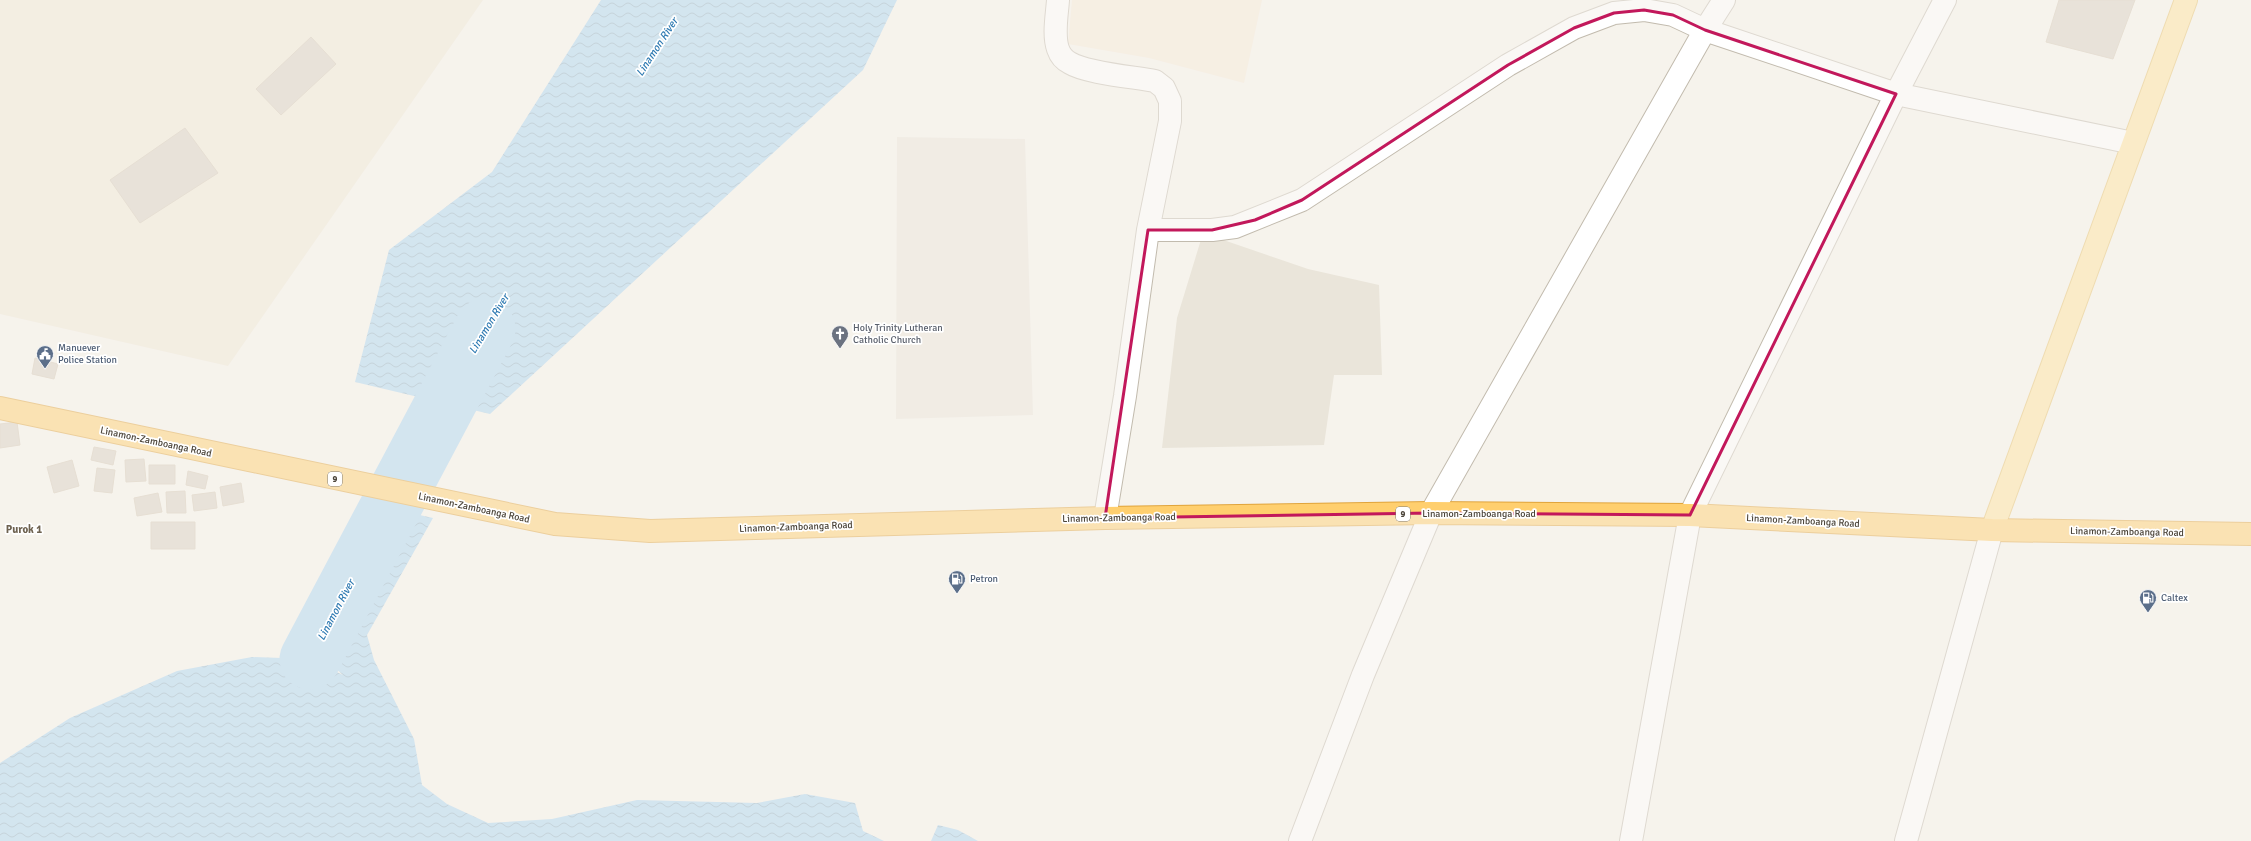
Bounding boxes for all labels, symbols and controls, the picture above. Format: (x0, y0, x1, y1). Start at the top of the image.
water label: Linamon River (633, 14, 682, 79)
water label: Linamon River (466, 290, 513, 356)
place label: Holy Trinity Lutheran Catholic Church (853, 322, 943, 346)
church icon: Holy Trinity Lutheran Catholic Church (830, 324, 850, 349)
place label: Manuever Police Station (58, 342, 117, 366)
public building icon: Manuever Police Station (35, 344, 55, 369)
street label: Linamon-Zamboanga Road (99, 424, 213, 460)
road number: 9 (328, 472, 342, 486)
street label: Linamon-Zamboanga Road (417, 490, 531, 526)
road number: 9 (1396, 507, 1410, 521)
street label: Linamon-Zamboanga Road (1422, 508, 1536, 520)
street label: Linamon-Zamboanga Road (1062, 511, 1176, 525)
street label: Linamon-Zamboanga Road (1746, 512, 1860, 530)
street label: Linamon-Zamboanga Road (739, 519, 853, 535)
district label: Purok 1 (6, 523, 42, 536)
street label: Linamon-Zamboanga Road (2070, 525, 2184, 539)
fuel station icon: Petron (947, 569, 967, 594)
place label: Petron (970, 573, 998, 585)
water label: Linamon River (315, 576, 358, 643)
fuel station icon: Caltex (2138, 588, 2158, 613)
place label: Caltex (2161, 592, 2188, 604)

